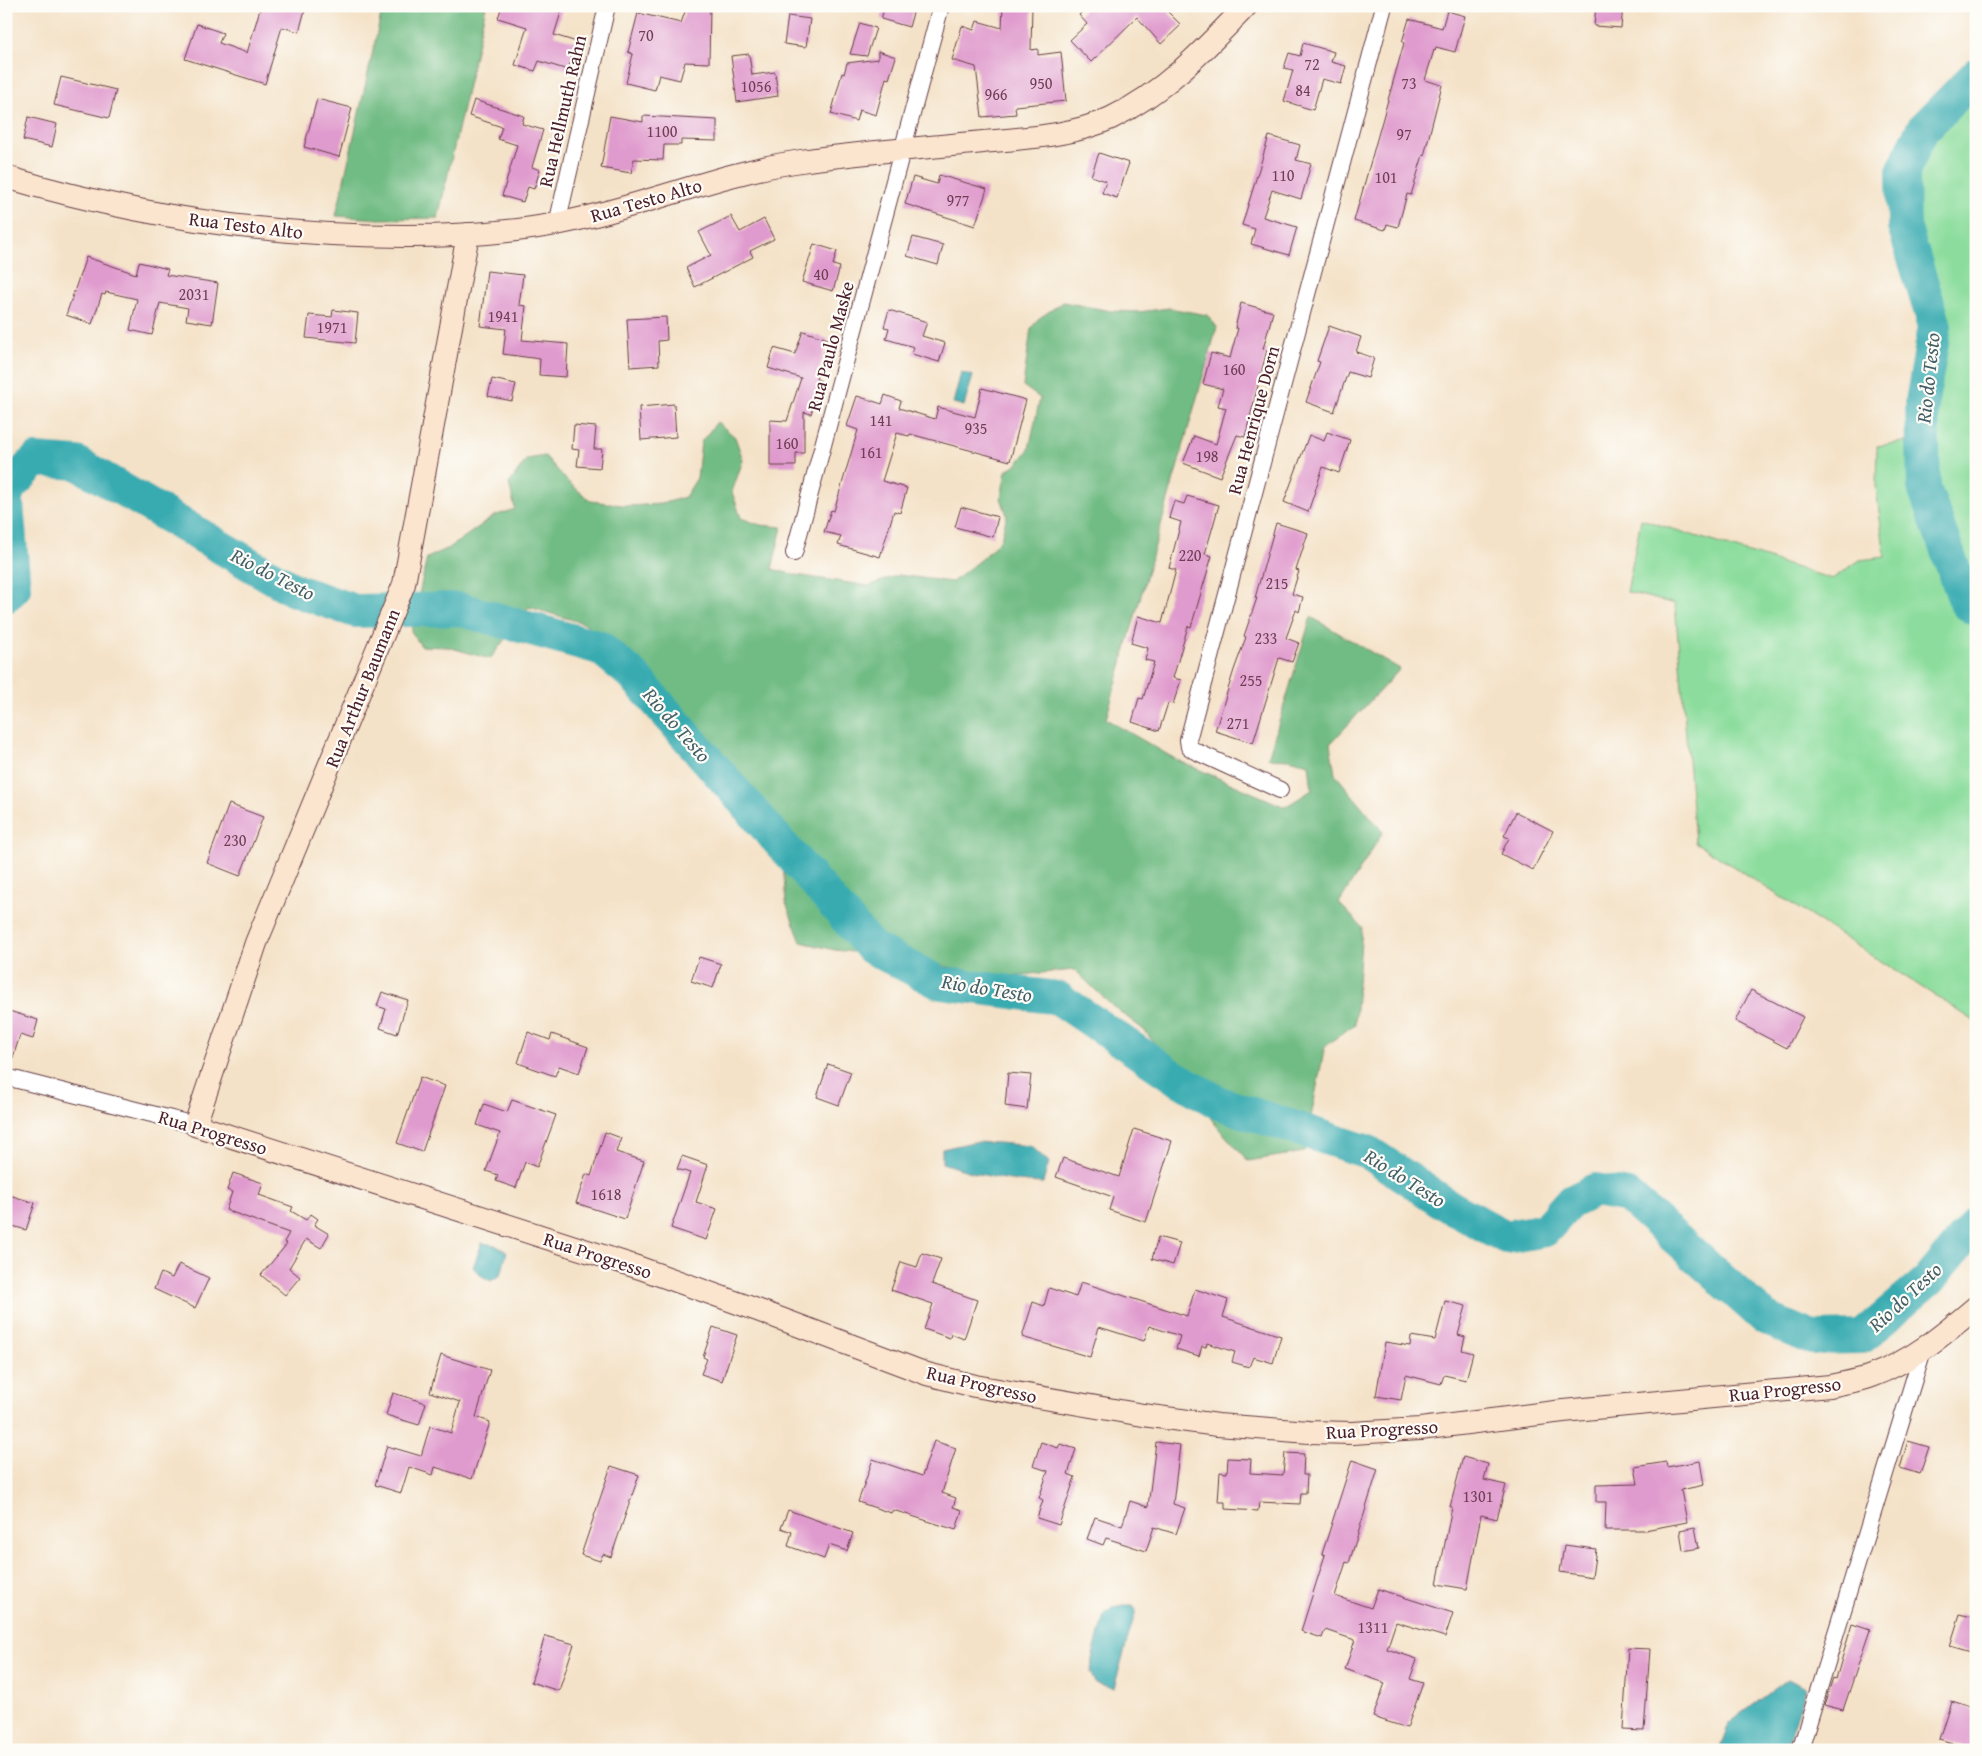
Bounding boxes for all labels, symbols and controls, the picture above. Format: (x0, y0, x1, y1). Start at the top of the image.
house number: 70 (638, 23, 654, 47)
street label: Rua Hellmuth Rahn (531, 32, 593, 190)
house number: 72 (1304, 52, 1320, 76)
house number: 950 (1029, 71, 1053, 95)
house number: 73 (1401, 71, 1417, 95)
house number: 1056 (741, 74, 772, 98)
house number: 84 (1295, 78, 1311, 102)
house number: 966 (984, 82, 1008, 106)
house number: 1100 (647, 119, 678, 143)
house number: 97 (1396, 122, 1412, 146)
house number: 110 (1271, 163, 1295, 187)
house number: 101 (1374, 165, 1398, 189)
street label: Rua Testo Alto (587, 171, 705, 229)
house number: 977 (946, 188, 970, 212)
street label: Rua Testo Alto (187, 204, 305, 246)
house number: 40 (813, 262, 829, 286)
street label: Rua Paulo Maske (799, 278, 861, 414)
house number: 2031 (179, 282, 209, 306)
house number: 1941 (488, 304, 518, 328)
house number: 1971 (317, 315, 347, 339)
water label: Rio do Testo (1908, 331, 1947, 426)
street label: Rua Henrique Dorn (1220, 342, 1286, 497)
house number: 160 (1222, 357, 1246, 381)
house number: 141 (869, 408, 893, 432)
house number: 935 (964, 416, 988, 440)
house number: 160 (775, 431, 799, 455)
house number: 161 (859, 440, 883, 464)
house number: 198 (1195, 444, 1219, 468)
water label: Rio do Testo (225, 540, 321, 607)
house number: 220 (1178, 543, 1202, 567)
house number: 215 (1265, 571, 1289, 595)
street label: Rua Arthur Baumann (317, 604, 407, 772)
house number: 233 (1254, 626, 1278, 650)
house number: 255 (1239, 668, 1263, 692)
water label: Rio do Testo (636, 680, 718, 769)
house number: 271 (1226, 711, 1250, 735)
house number: 230 (223, 828, 247, 852)
water label: Rio do Testo (939, 966, 1035, 1009)
street label: Rua Progresso (155, 1102, 271, 1162)
water label: Rio do Testo (1358, 1141, 1452, 1214)
house number: 1618 (591, 1182, 622, 1206)
street label: Rua Progresso (540, 1224, 656, 1286)
water label: Rio do Testo (1861, 1255, 1948, 1339)
street label: Rua Progresso (924, 1358, 1040, 1410)
street label: Rua Progresso (1728, 1369, 1842, 1409)
street label: Rua Progresso (1325, 1412, 1439, 1446)
house number: 1301 (1463, 1484, 1493, 1508)
house number: 1311 (1358, 1615, 1388, 1639)

